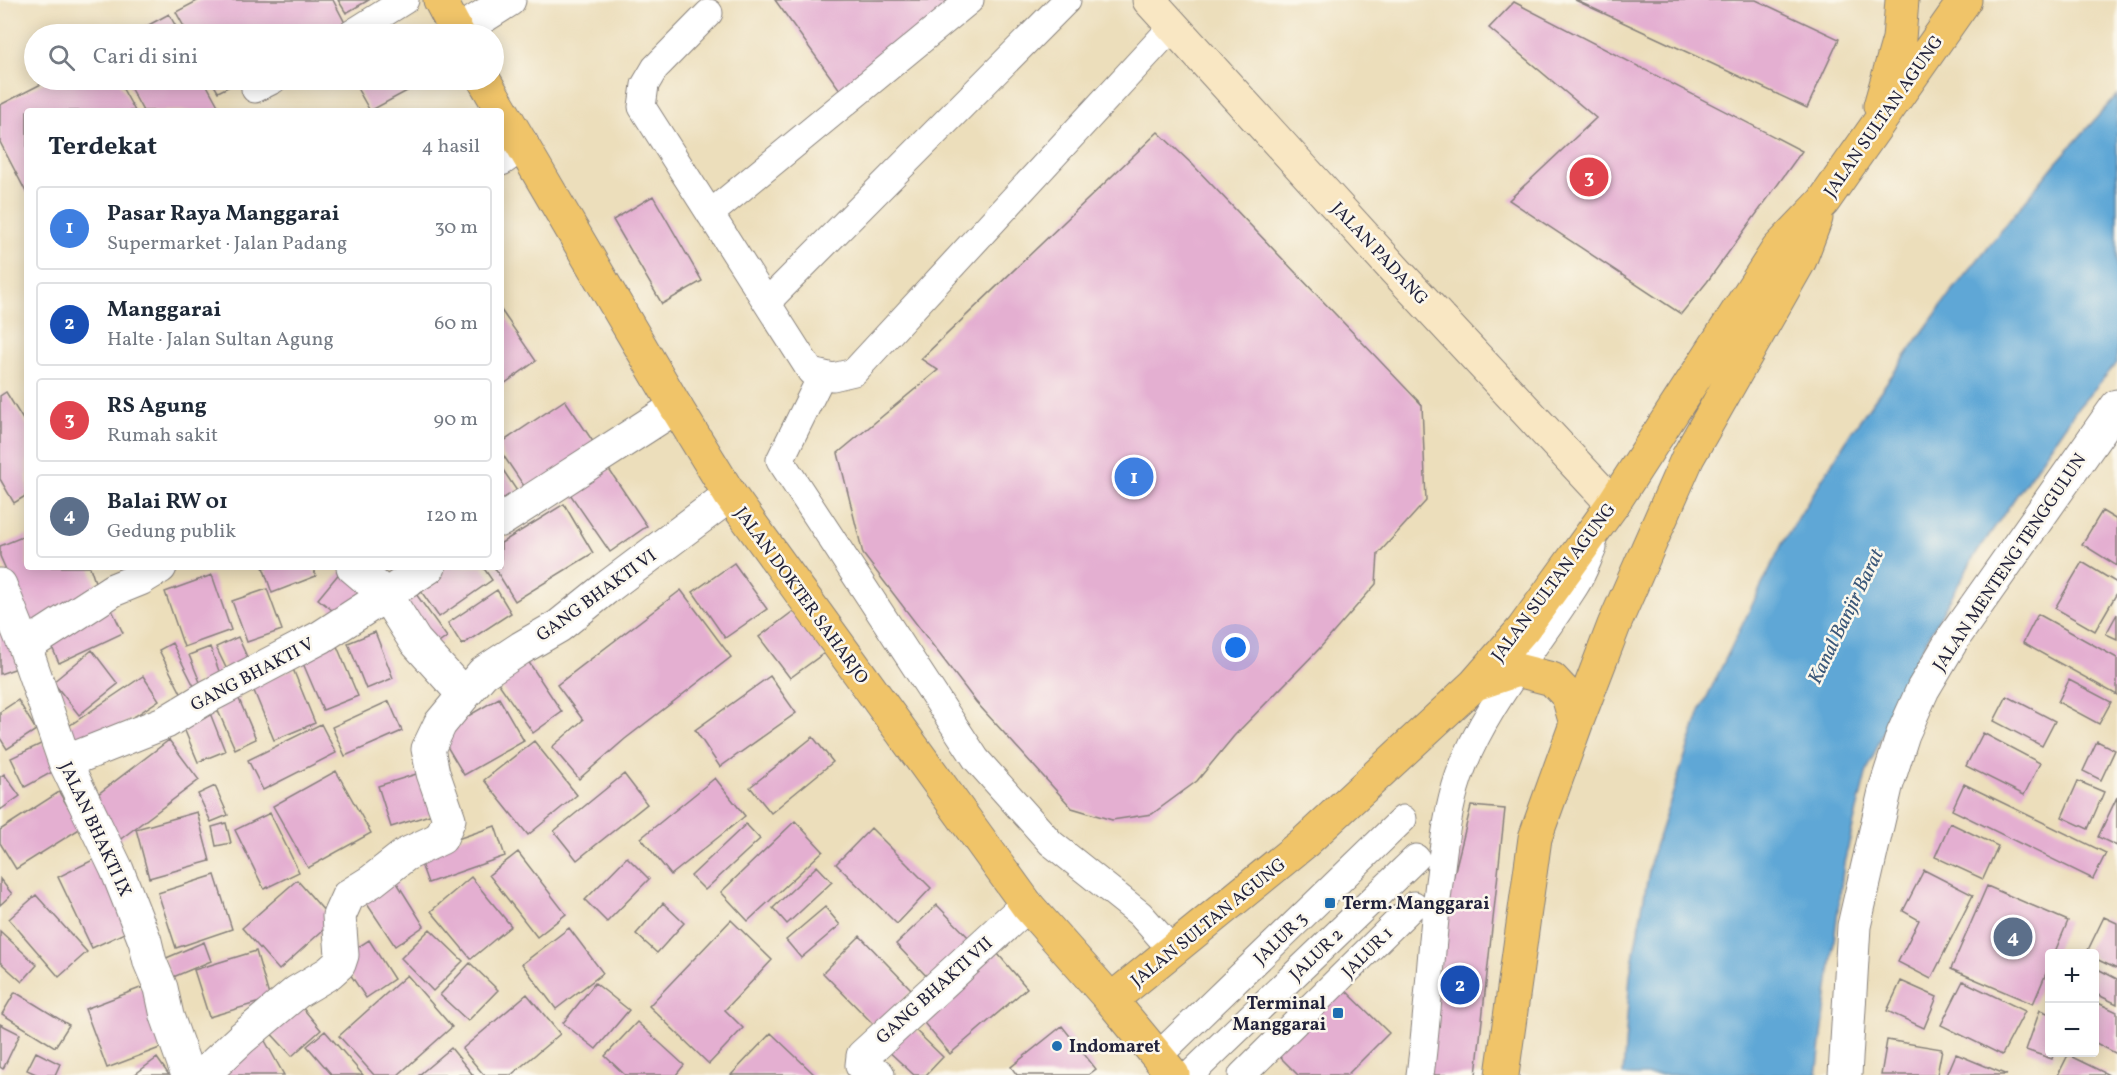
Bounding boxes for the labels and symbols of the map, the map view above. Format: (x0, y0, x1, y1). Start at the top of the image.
street label: JALAN SULTAN AGUNG (1819, 31, 1950, 203)
pin: 3 (1570, 154, 1608, 200)
street label: JALAN PADANG (1325, 197, 1433, 311)
street label: JALAN MENTENG TENGGULUN (1928, 449, 2093, 677)
pin: 1 (1114, 454, 1154, 500)
street label: JALAN SULTAN AGUNG (1486, 498, 1622, 667)
street label: JALAN DOKTER SAHARJO (728, 502, 874, 690)
street label: GANG BHAKTI VI (532, 544, 662, 648)
water label: Kanal Banjir Barat (1802, 544, 1892, 689)
street label: GANG BHAKTI V (187, 632, 319, 718)
your location (1221, 633, 1250, 662)
street label: JALAN BHAKTI IX (52, 758, 137, 901)
street label: JALAN SULTAN AGUNG (1126, 853, 1292, 994)
place label: Term. Manggarai (1342, 892, 1490, 917)
marker: Term. Manggarai (1323, 896, 1337, 910)
street label: JALUR 3 (1249, 907, 1313, 971)
pin: 4 (1994, 914, 2032, 960)
street label: JALUR 1 (1337, 922, 1399, 984)
street label: JALUR 2 (1284, 923, 1350, 987)
street label: GANG BHAKTI VII (871, 932, 999, 1050)
pin: 2 (1440, 962, 1480, 1008)
place label: Terminal Manggarai (1233, 992, 1326, 1038)
marker: Terminal Manggarai (1331, 1006, 1345, 1020)
place label: Indomaret (1069, 1035, 1161, 1060)
marker: Indomaret (1050, 1039, 1064, 1053)

